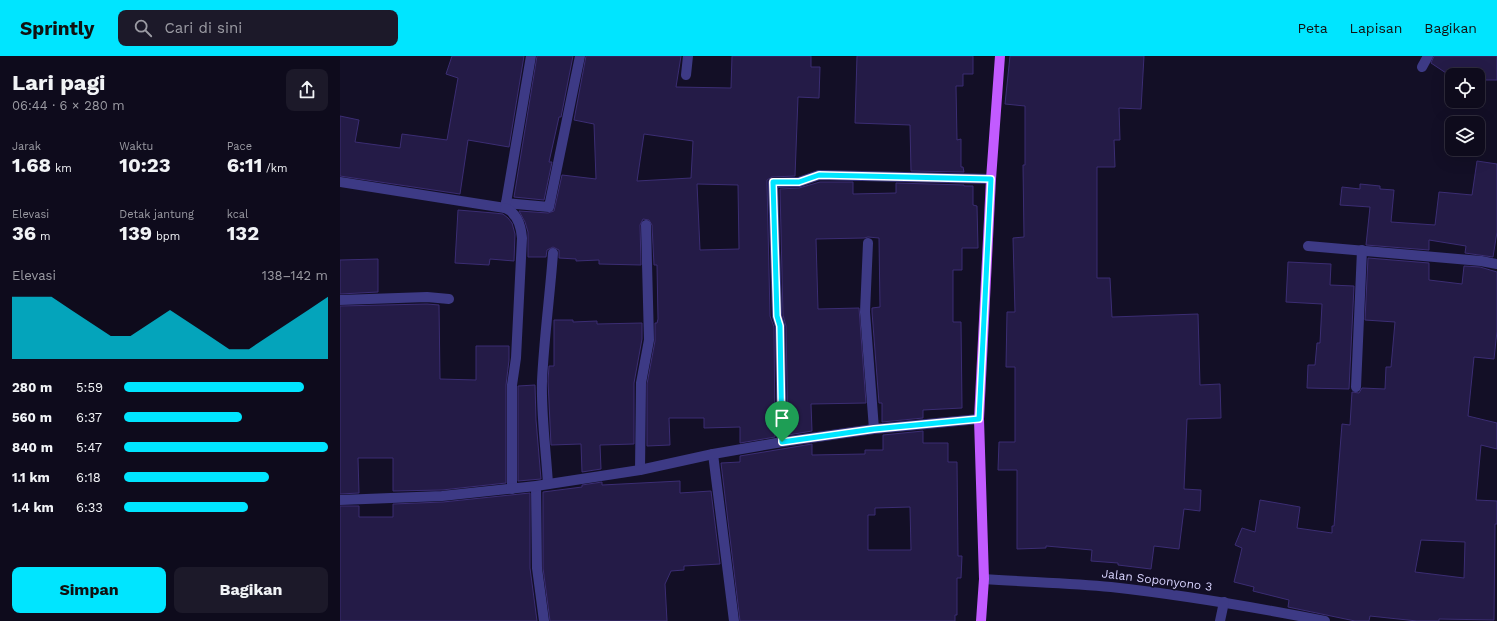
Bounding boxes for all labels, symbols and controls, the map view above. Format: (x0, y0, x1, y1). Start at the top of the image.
search box (118, 10, 398, 46)
text: Sprintly (20, 17, 94, 40)
icon: search (132, 17, 154, 39)
text: Cari di sini (164, 19, 242, 37)
text: Peta (1298, 20, 1328, 36)
text: Lapisan (1350, 20, 1402, 36)
text: Bagikan (1424, 20, 1477, 36)
map controls (1445, 68, 1485, 156)
button: locate (1445, 68, 1485, 108)
button: share (286, 69, 328, 111)
text: Lari pagi (12, 70, 105, 95)
text: 06:44 · 6 × 280 m (12, 98, 125, 113)
button: layers (1445, 116, 1485, 156)
text: Jarak (12, 140, 41, 153)
text: Waktu (119, 140, 153, 153)
text: Pace (227, 140, 252, 153)
text: 1.68 (12, 153, 51, 177)
text: 10:23 (119, 153, 171, 177)
text: 6:11 (227, 153, 262, 177)
text: km (51, 162, 72, 175)
text: /km (262, 162, 288, 175)
text: Elevasi (12, 208, 49, 221)
text: Detak jantung (119, 208, 194, 221)
text: kcal (227, 208, 248, 221)
text: 36 (12, 221, 36, 245)
text: 139 (119, 221, 152, 245)
text: 132 (227, 221, 259, 245)
text: m (36, 230, 50, 243)
text: bpm (152, 230, 180, 243)
text: Elevasi (12, 268, 56, 283)
text: 138–142 m (262, 268, 328, 283)
text: 280 m (12, 380, 52, 395)
text: 5:59 (76, 380, 103, 395)
pin (765, 401, 799, 442)
icon: arrive (771, 407, 793, 429)
text: 560 m (12, 410, 52, 425)
text: 6:37 (76, 410, 102, 425)
text: 840 m (12, 440, 53, 455)
text: 5:47 (76, 440, 102, 455)
text: 1.1 km (12, 470, 50, 485)
text: 6:18 (76, 470, 101, 485)
text: 1.4 km (12, 500, 54, 515)
text: 6:33 (76, 500, 103, 515)
street label: Jalan Soponyono 3 (1101, 566, 1213, 594)
button: Simpan (12, 567, 166, 613)
button: Bagikan (174, 567, 328, 613)

